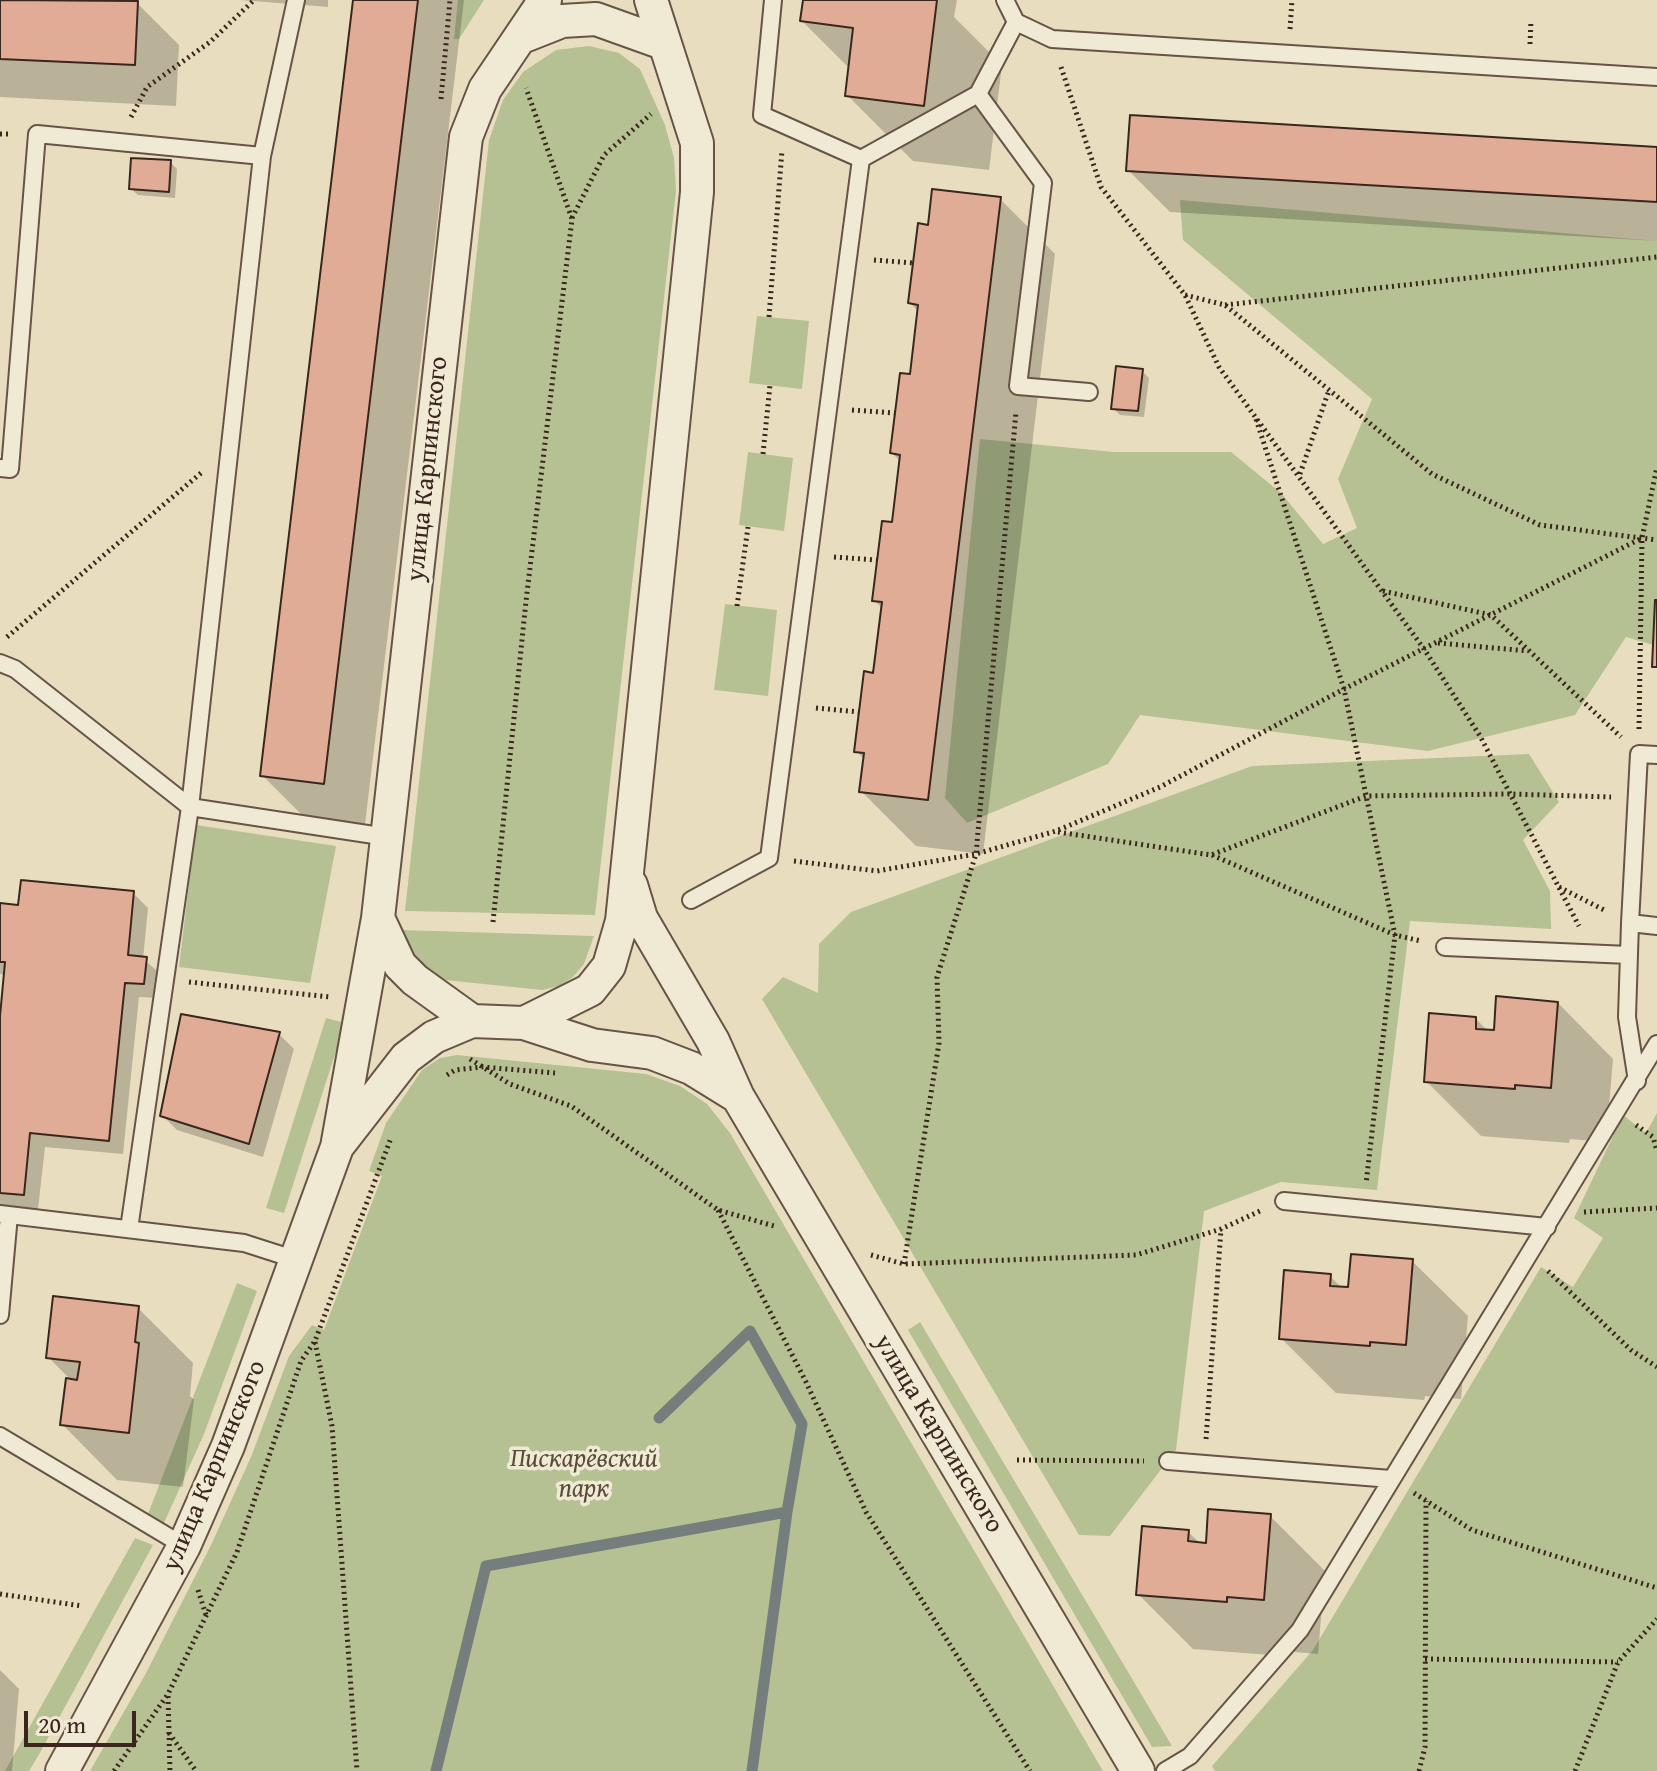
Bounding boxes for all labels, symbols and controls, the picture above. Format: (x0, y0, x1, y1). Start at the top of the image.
street label: улица Карпинского (401, 355, 455, 583)
street label: улица Карпинского (866, 1329, 1010, 1539)
street label: улица Карпинского (156, 1356, 274, 1576)
park label: Пискарёвский парк (510, 1443, 658, 1504)
scale bar (28, 1695, 140, 1745)
text: 20 m (38, 1707, 86, 1742)

